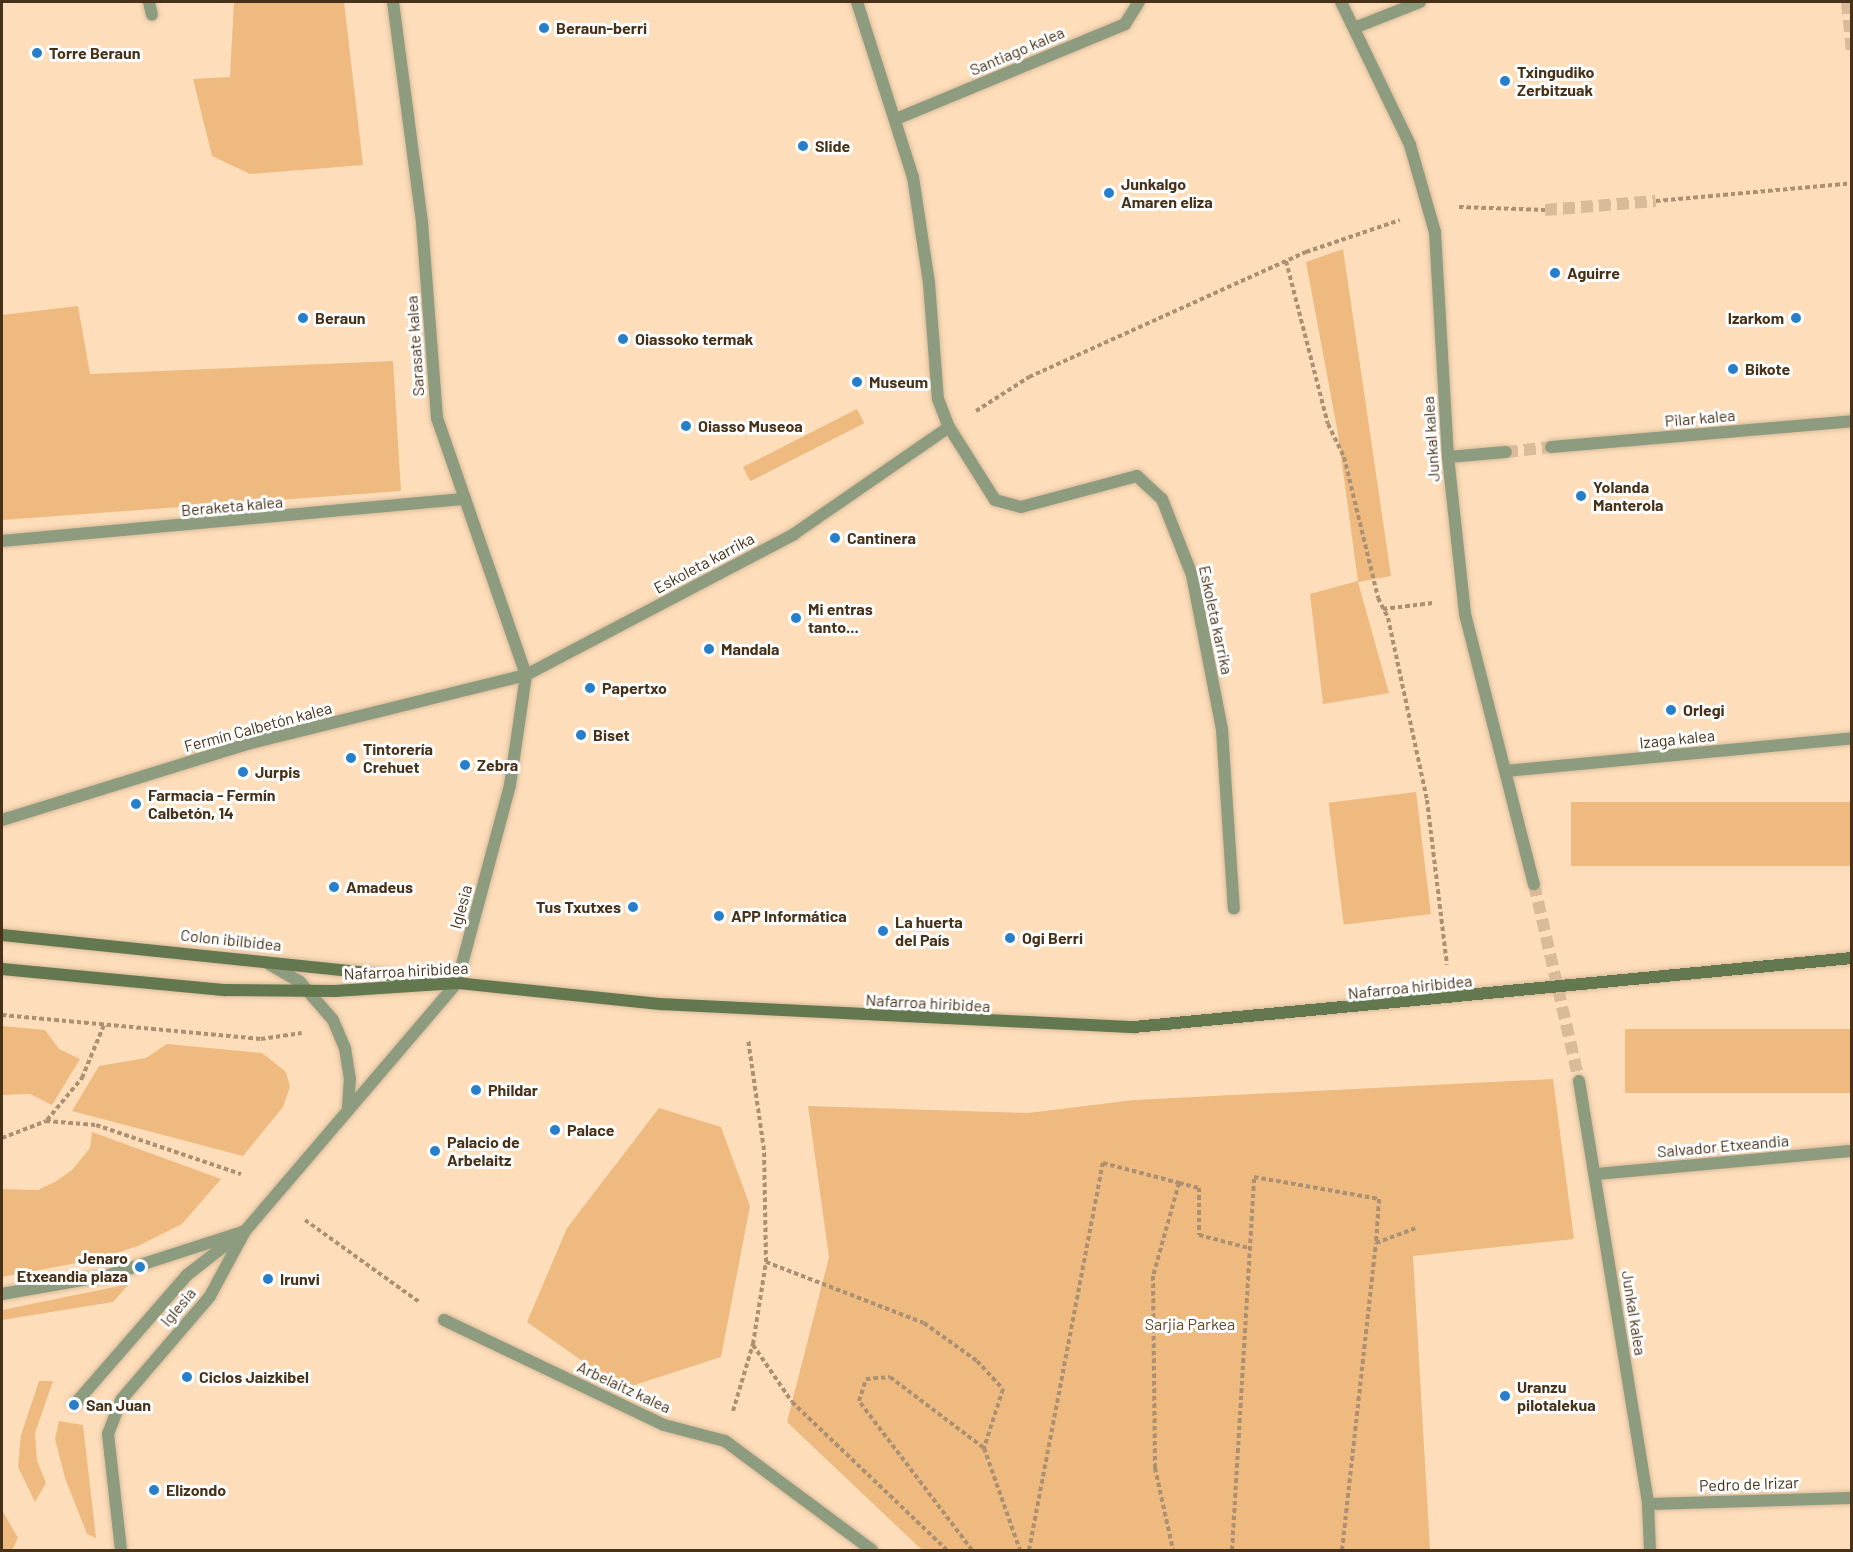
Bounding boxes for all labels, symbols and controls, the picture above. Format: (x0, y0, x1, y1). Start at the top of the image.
place label: Beraun-berri (556, 18, 647, 38)
marker: Beraun-berri (537, 21, 551, 35)
street label: Santiago kalea (967, 22, 1067, 80)
place label: Torre Beraun (49, 43, 141, 63)
marker: Torre Beraun (30, 46, 44, 60)
place label: Txingudiko Zerbitzuak (1517, 62, 1594, 100)
marker: Txingudiko Zerbitzuak (1498, 74, 1512, 88)
place label: Slide (815, 136, 850, 156)
marker: Slide (796, 139, 810, 153)
place label: Junkalgo Amaren eliza (1121, 174, 1213, 212)
marker: Junkalgo Amaren eliza (1102, 186, 1116, 200)
place label: Aguirre (1567, 263, 1620, 283)
marker: Aguirre (1548, 266, 1562, 280)
street label: Sarasate kalea (402, 295, 428, 397)
place label: Beraun (315, 308, 366, 328)
place label: Izarkom (1728, 308, 1784, 328)
marker: Beraun (296, 311, 310, 325)
marker: Izarkom (1789, 311, 1803, 325)
place label: Oiassoko termak (635, 329, 753, 349)
marker: Oiassoko termak (616, 332, 630, 346)
place label: Bikote (1745, 359, 1790, 379)
marker: Bikote (1726, 362, 1740, 376)
place label: Museum (869, 372, 928, 392)
marker: Museum (850, 375, 864, 389)
street label: Junkal kalea (1418, 396, 1444, 482)
street label: Pilar kalea (1664, 405, 1736, 431)
place label: Oiasso Museoa (698, 416, 803, 436)
marker: Oiasso Museoa (679, 419, 693, 433)
place label: Yolanda Manterola (1593, 477, 1664, 515)
marker: Yolanda Manterola (1574, 489, 1588, 503)
street label: Beraketa kalea (180, 492, 284, 520)
street label: Eskoleta karrika (651, 528, 757, 598)
place label: Cantinera (847, 528, 916, 548)
marker: Cantinera (828, 531, 842, 545)
street label: Eskoleta karrika (1195, 564, 1237, 676)
place label: Mi entras tanto... (808, 599, 873, 637)
marker: Mi entras tanto... (789, 611, 803, 625)
place label: Mandala (721, 639, 779, 659)
marker: Mandala (702, 642, 716, 656)
place label: Papertxo (602, 678, 667, 698)
marker: Papertxo (583, 681, 597, 695)
street label: Fermín Calbetón kalea (182, 698, 334, 756)
place label: Orlegi (1683, 700, 1725, 720)
marker: Orlegi (1664, 703, 1678, 717)
place label: Biset (593, 725, 630, 745)
street label: Izaga kalea (1638, 725, 1716, 753)
marker: Biset (574, 728, 588, 742)
place label: Tintorería Crehuet (363, 739, 433, 777)
marker: Tintorería Crehuet (344, 751, 358, 765)
place label: Zebra (477, 755, 518, 775)
marker: Zebra (458, 758, 472, 772)
place label: Jurpis (255, 762, 300, 782)
marker: Jurpis (236, 765, 250, 779)
place label: Farmacia - Fermín Calbetón, 14 (148, 785, 275, 823)
marker: Farmacia - Fermín Calbetón, 14 (129, 797, 143, 811)
place label: Amadeus (346, 877, 413, 897)
marker: Amadeus (327, 880, 341, 894)
street label: Iglesia (446, 883, 476, 931)
place label: Tus Txutxes (536, 897, 621, 917)
marker: Tus Txutxes (626, 900, 640, 914)
place label: APP Informática (731, 906, 847, 926)
marker: APP Informática (712, 909, 726, 923)
place label: La huerta del País (895, 912, 963, 950)
marker: La huerta del País (876, 924, 890, 938)
street label: Colon ibilbidea (180, 925, 282, 955)
place label: Ogi Berri (1022, 928, 1083, 948)
marker: Ogi Berri (1003, 931, 1017, 945)
street label: Nafarroa hiribidea (343, 958, 469, 984)
street label: Nafarroa hiribidea (1347, 971, 1473, 1003)
street label: Nafarroa hiribidea (865, 990, 991, 1016)
place label: Phildar (488, 1080, 538, 1100)
marker: Phildar (469, 1083, 483, 1097)
place label: Palace (567, 1120, 614, 1140)
marker: Palace (548, 1123, 562, 1137)
street label: Salvador Etxeandia (1656, 1131, 1790, 1161)
place label: Palacio de Arbelaitz (447, 1132, 520, 1170)
marker: Palacio de Arbelaitz (428, 1144, 442, 1158)
place label: Jenaro Etxeandia plaza (17, 1248, 128, 1286)
marker: Jenaro Etxeandia plaza (133, 1260, 147, 1274)
place label: Irunvi (280, 1269, 320, 1289)
street label: Junkal kalea (1618, 1269, 1650, 1357)
marker: Irunvi (261, 1272, 275, 1286)
street label: Iglesia (156, 1284, 200, 1330)
park label: Sarjia Parkea (1145, 1314, 1235, 1334)
street label: Arbelaitz kalea (574, 1357, 674, 1417)
place label: Ciclos Jaizkibel (199, 1367, 309, 1387)
marker: Ciclos Jaizkibel (180, 1370, 194, 1384)
place label: Uranzu pilotalekua (1517, 1377, 1596, 1415)
marker: Uranzu pilotalekua (1498, 1389, 1512, 1403)
place label: San Juan (86, 1395, 151, 1415)
marker: San Juan (67, 1398, 81, 1412)
street label: Pedro de Irizar (1699, 1473, 1799, 1495)
place label: Elizondo (166, 1480, 226, 1500)
marker: Elizondo (147, 1483, 161, 1497)

